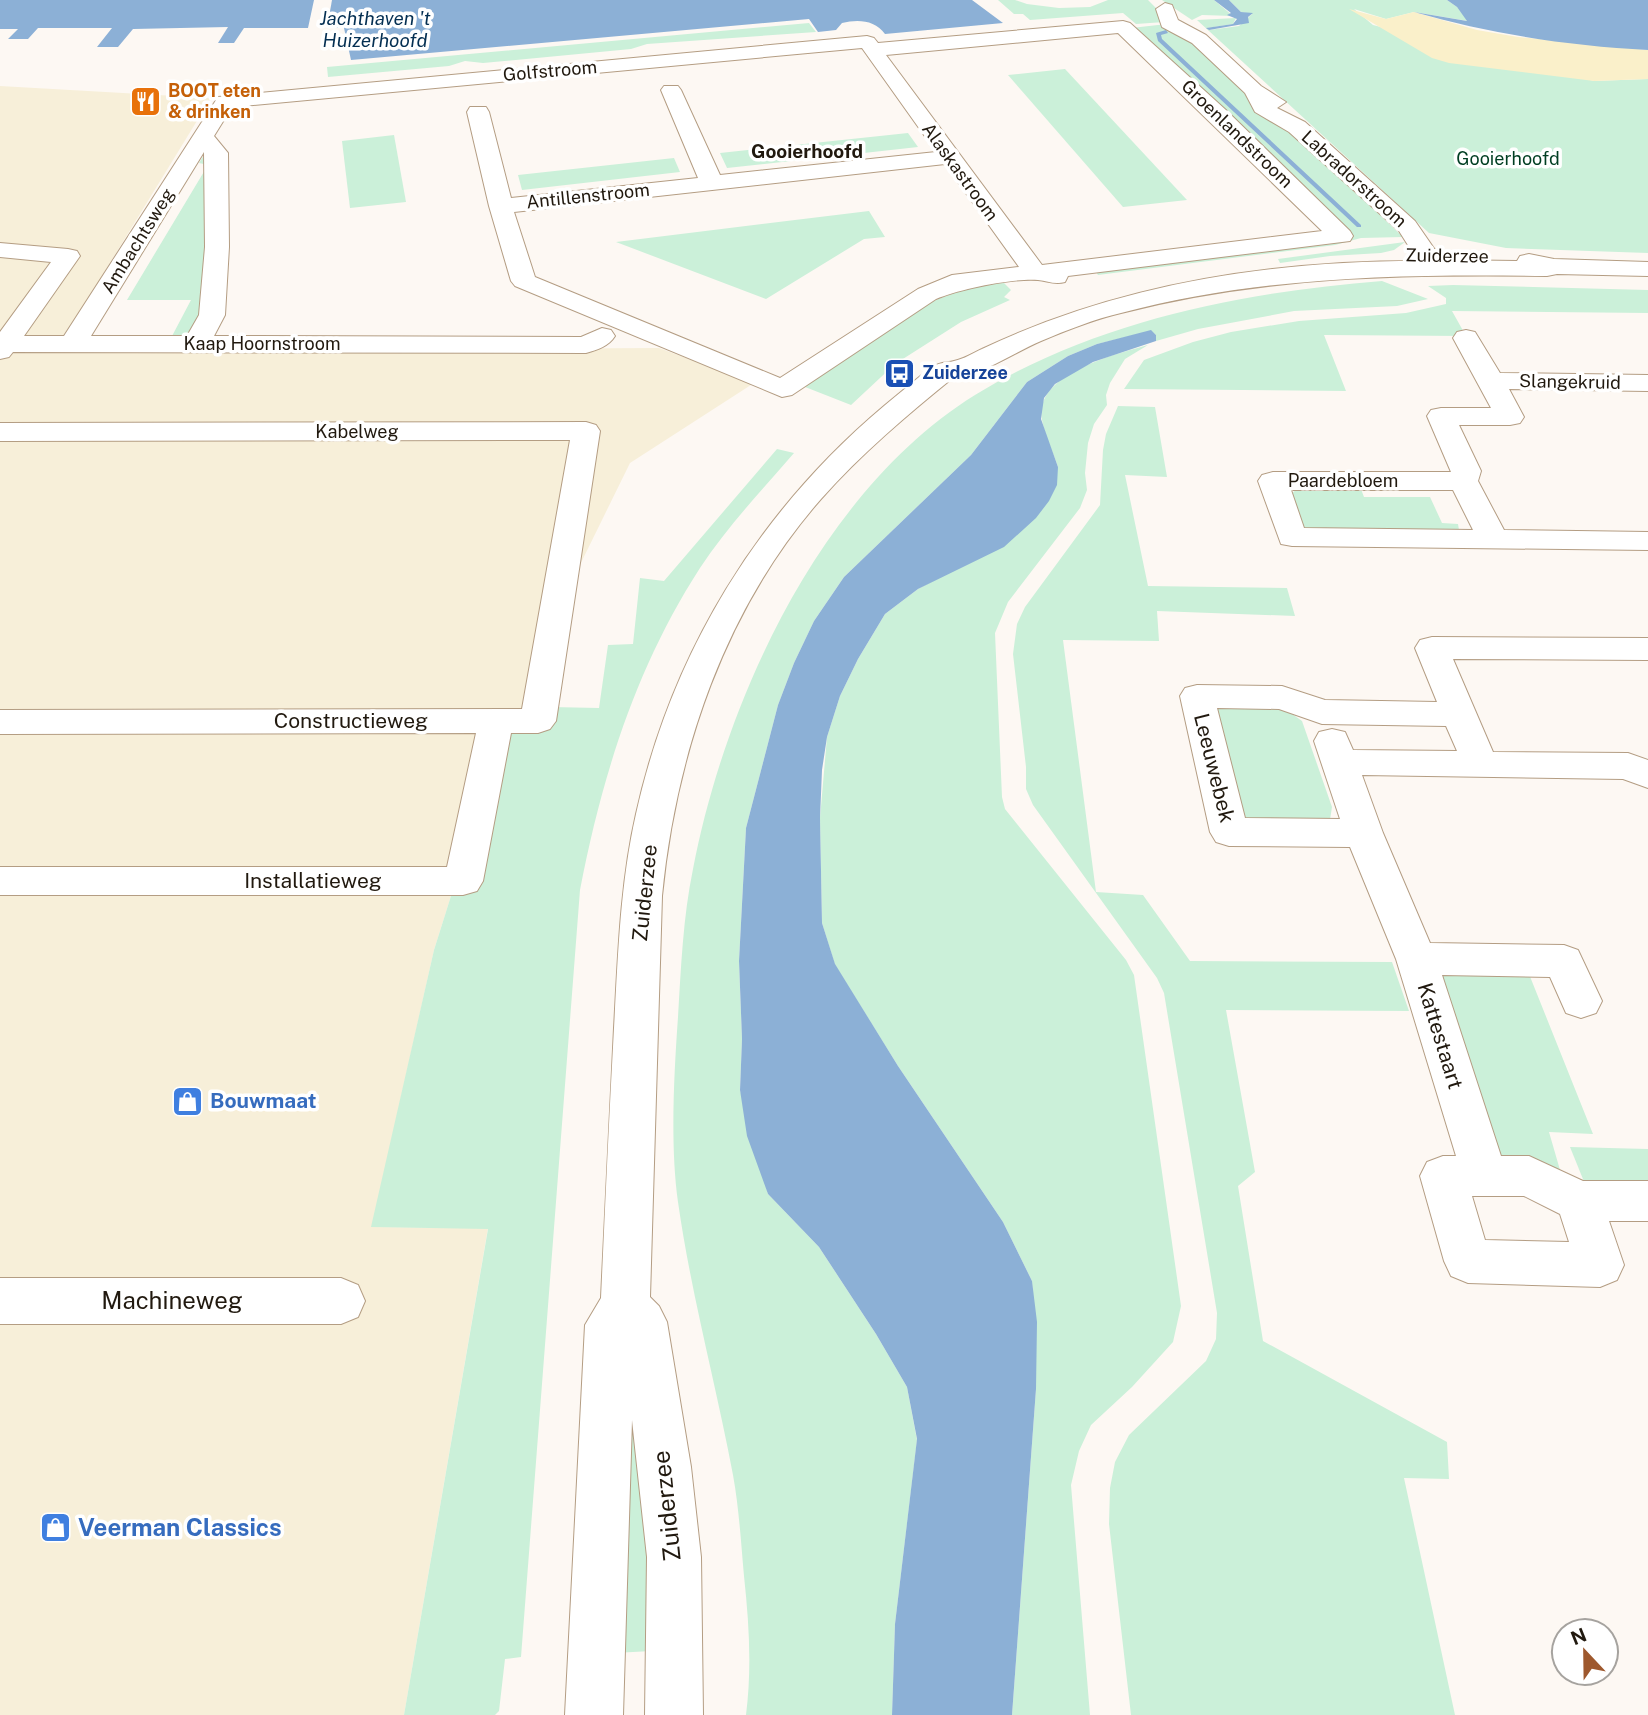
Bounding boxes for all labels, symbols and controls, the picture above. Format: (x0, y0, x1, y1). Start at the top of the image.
water label: Jachthaven 't Huizerhoofd (319, 7, 431, 51)
street label: Golfstroom (502, 56, 598, 85)
street label: Groenlandstroom (1178, 75, 1297, 192)
place label: BOOT eten & drinken (168, 80, 261, 122)
restaurant icon: BOOT eten & drinken (128, 84, 162, 118)
street label: Alaskastroom (918, 119, 1003, 225)
street label: Labradorstroom (1297, 126, 1411, 231)
district label: Gooierhoofd (751, 140, 863, 162)
park label: Gooierhoofd (1456, 148, 1560, 169)
street label: Antillenstroom (525, 179, 651, 212)
street label: Ambachtsweg (97, 184, 178, 297)
street label: Zuiderzee (1405, 244, 1489, 267)
street label: Kaap Hoornstroom (183, 333, 341, 354)
bus stop icon: Zuiderzee (882, 356, 916, 390)
place label: Zuiderzee (922, 362, 1008, 383)
street label: Slangekruid (1519, 370, 1621, 393)
street label: Kabelweg (315, 421, 399, 442)
street label: Paardebloem (1288, 470, 1398, 491)
street label: Constructieweg (274, 708, 428, 733)
street label: Leeuwebek (1189, 711, 1240, 825)
street label: Zuiderzee (627, 843, 662, 943)
street label: Installatieweg (244, 868, 382, 893)
street label: Kattestaart (1412, 980, 1468, 1092)
shop icon: Bouwmaat (170, 1084, 204, 1118)
place label: Bouwmaat (210, 1088, 316, 1113)
street label: Machineweg (101, 1286, 243, 1314)
street label: Zuiderzee (646, 1449, 686, 1563)
shop icon: Veerman Classics (38, 1511, 72, 1545)
place label: Veerman Classics (78, 1513, 282, 1541)
north arrow (1550, 1617, 1620, 1687)
text: N (1568, 1623, 1590, 1649)

